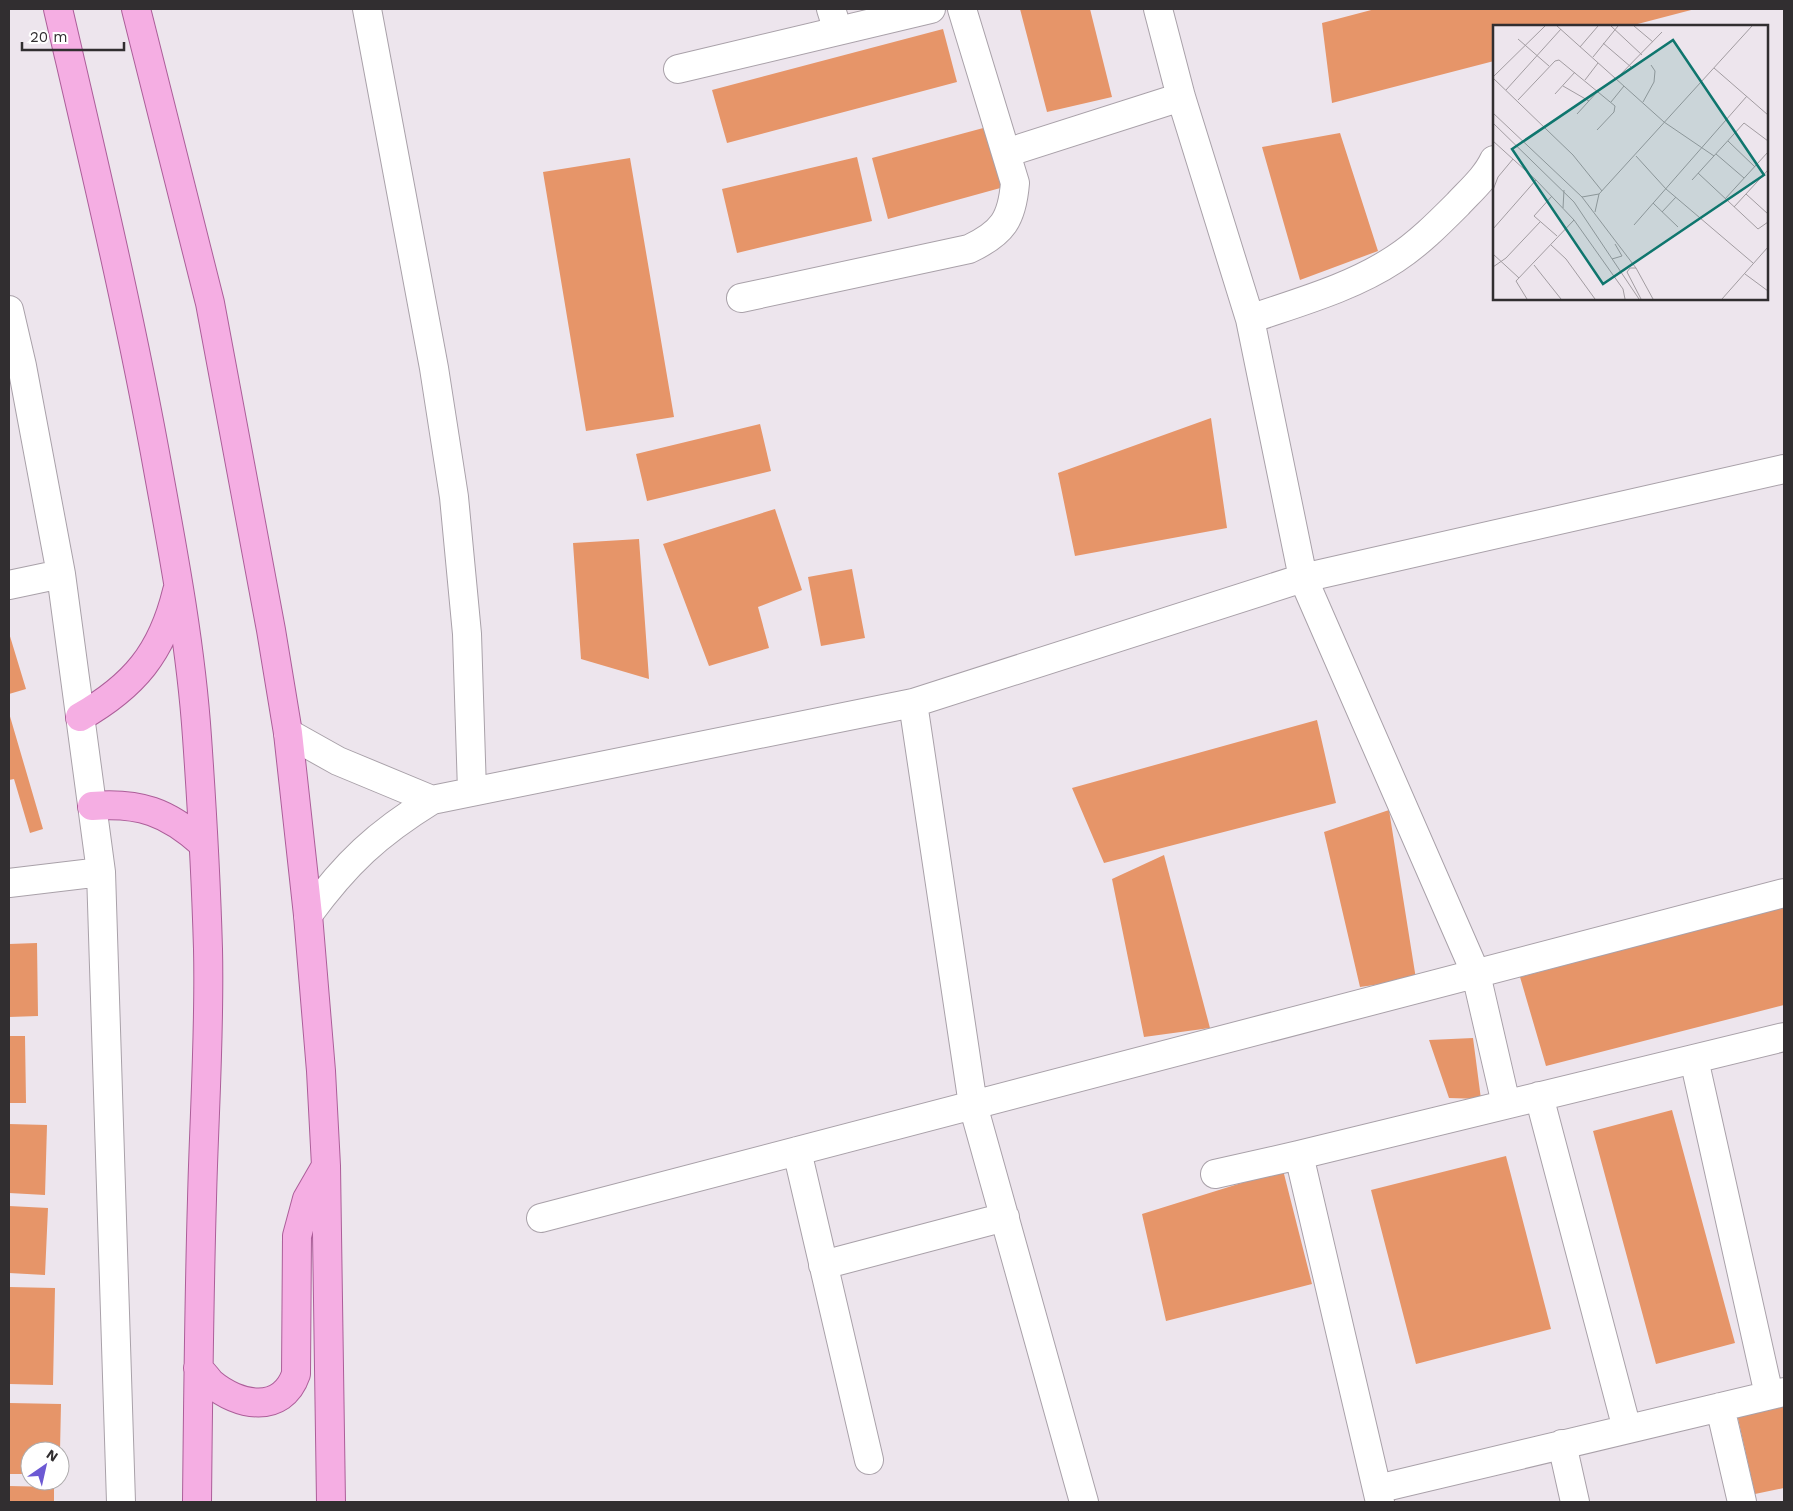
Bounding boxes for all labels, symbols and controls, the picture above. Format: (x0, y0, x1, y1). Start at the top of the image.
scale bar (22, 20, 125, 52)
inset map (1493, 25, 1768, 300)
text: 20 m (30, 28, 68, 46)
north arrow (20, 1441, 70, 1491)
text: N (43, 1446, 61, 1465)

